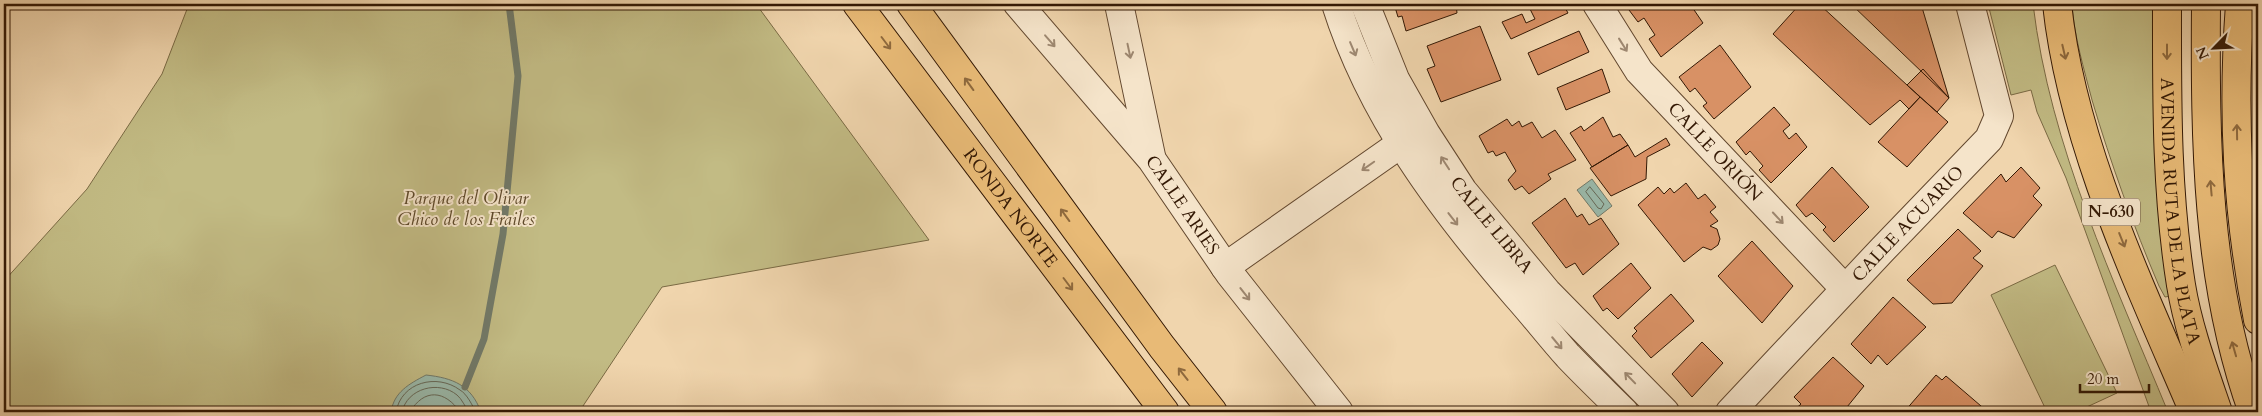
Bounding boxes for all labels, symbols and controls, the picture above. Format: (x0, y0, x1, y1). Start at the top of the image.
north arrow (2190, 22, 2240, 72)
one-way arrow (1044, 34, 1055, 47)
one-way arrow (881, 36, 891, 50)
one-way arrow (1618, 38, 1628, 52)
one-way arrow (1350, 42, 1359, 57)
one-way arrow (1125, 43, 1134, 59)
one-way arrow (2060, 43, 2069, 59)
one-way arrow (2162, 44, 2172, 60)
text: N (2191, 44, 2214, 63)
one-way arrow (964, 77, 974, 91)
street label: AVENIDA RUTA DE LA PLATA (2155, 78, 2207, 348)
street label: CALLE ORIÓN (1662, 97, 1769, 207)
one-way arrow (2232, 125, 2242, 141)
street label: RONDA NORTE (957, 143, 1064, 272)
street label: CALLE ARIES (1140, 150, 1226, 260)
one-way arrow (1440, 156, 1450, 170)
street label: CALLE ACUARIO (1846, 160, 1970, 287)
one-way arrow (1362, 161, 1376, 171)
street label: CALLE LIBRA (1444, 171, 1539, 279)
one-way arrow (2206, 181, 2215, 197)
park label: Parque del Olivar Chico de los Frailes (397, 186, 535, 232)
road number: N-630 (2082, 198, 2140, 226)
one-way arrow (1060, 208, 1070, 222)
one-way arrow (1448, 212, 1458, 226)
one-way arrow (1772, 212, 1784, 224)
one-way arrow (2118, 232, 2128, 247)
one-way arrow (1063, 277, 1073, 291)
one-way arrow (1240, 287, 1251, 300)
one-way arrow (1552, 337, 1563, 350)
one-way arrow (2228, 341, 2238, 357)
scale bar (2080, 361, 2148, 393)
one-way arrow (1177, 368, 1188, 381)
text: 20 m (2087, 369, 2119, 389)
one-way arrow (1624, 372, 1636, 385)

